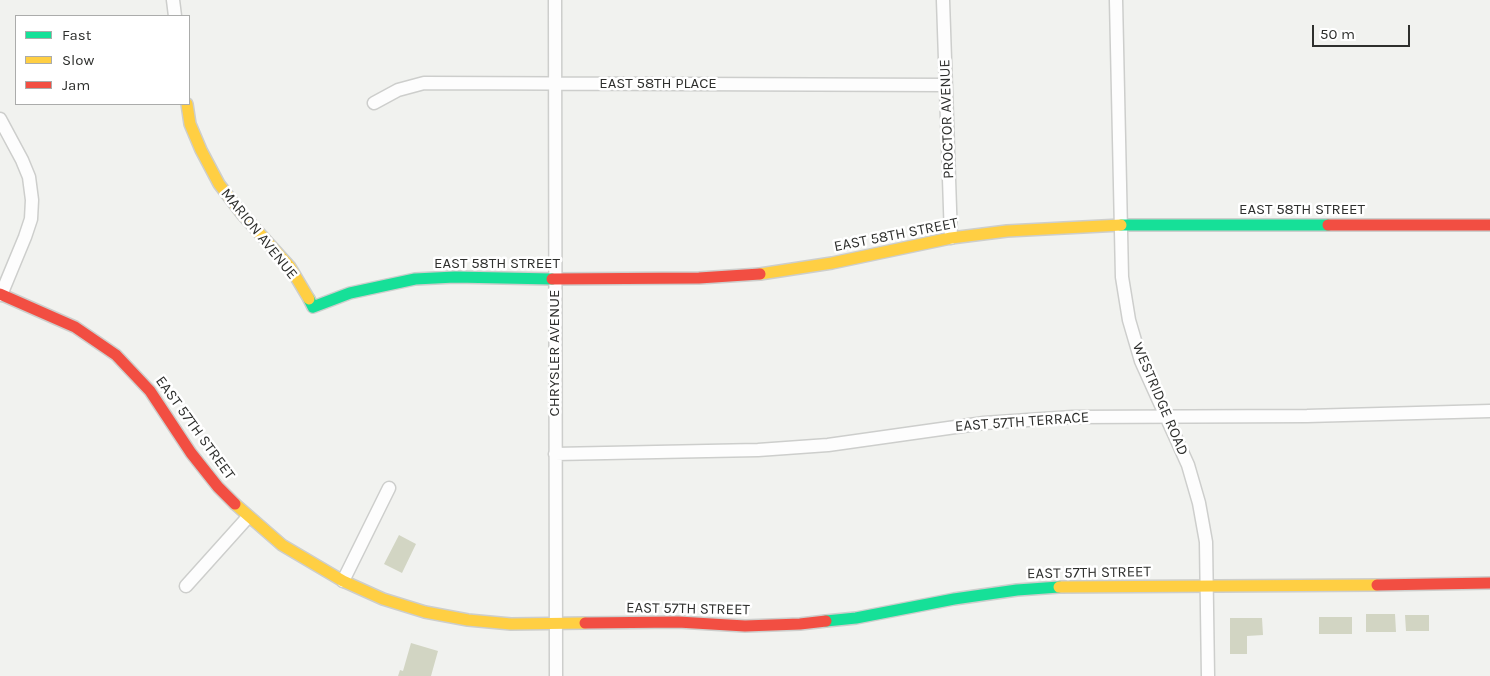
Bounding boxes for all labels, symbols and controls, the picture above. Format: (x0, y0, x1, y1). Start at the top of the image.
legend (15, 15, 190, 105)
scale bar (1315, 15, 1412, 47)
text: 50 m (1320, 25, 1355, 43)
text: Fast (62, 26, 91, 44)
text: Slow (62, 51, 94, 69)
street label: PROCTOR AVENUE (936, 59, 958, 179)
street label: EAST 58TH PLACE (599, 75, 717, 93)
text: Jam (62, 76, 90, 94)
street label: MARION AVENUE (217, 185, 301, 283)
street label: EAST 58TH STREET (1239, 201, 1365, 219)
street label: EAST 58TH STREET (832, 214, 960, 256)
street label: EAST 58TH STREET (434, 255, 560, 273)
street label: CHRYSLER AVENUE (546, 289, 564, 417)
street label: WESTRIDGE ROAD (1128, 340, 1192, 458)
street label: EAST 57TH STREET (151, 373, 239, 483)
street label: EAST 57TH TERRACE (954, 408, 1090, 436)
street label: EAST 57TH STREET (1027, 563, 1151, 583)
street label: EAST 57TH STREET (626, 599, 750, 619)

